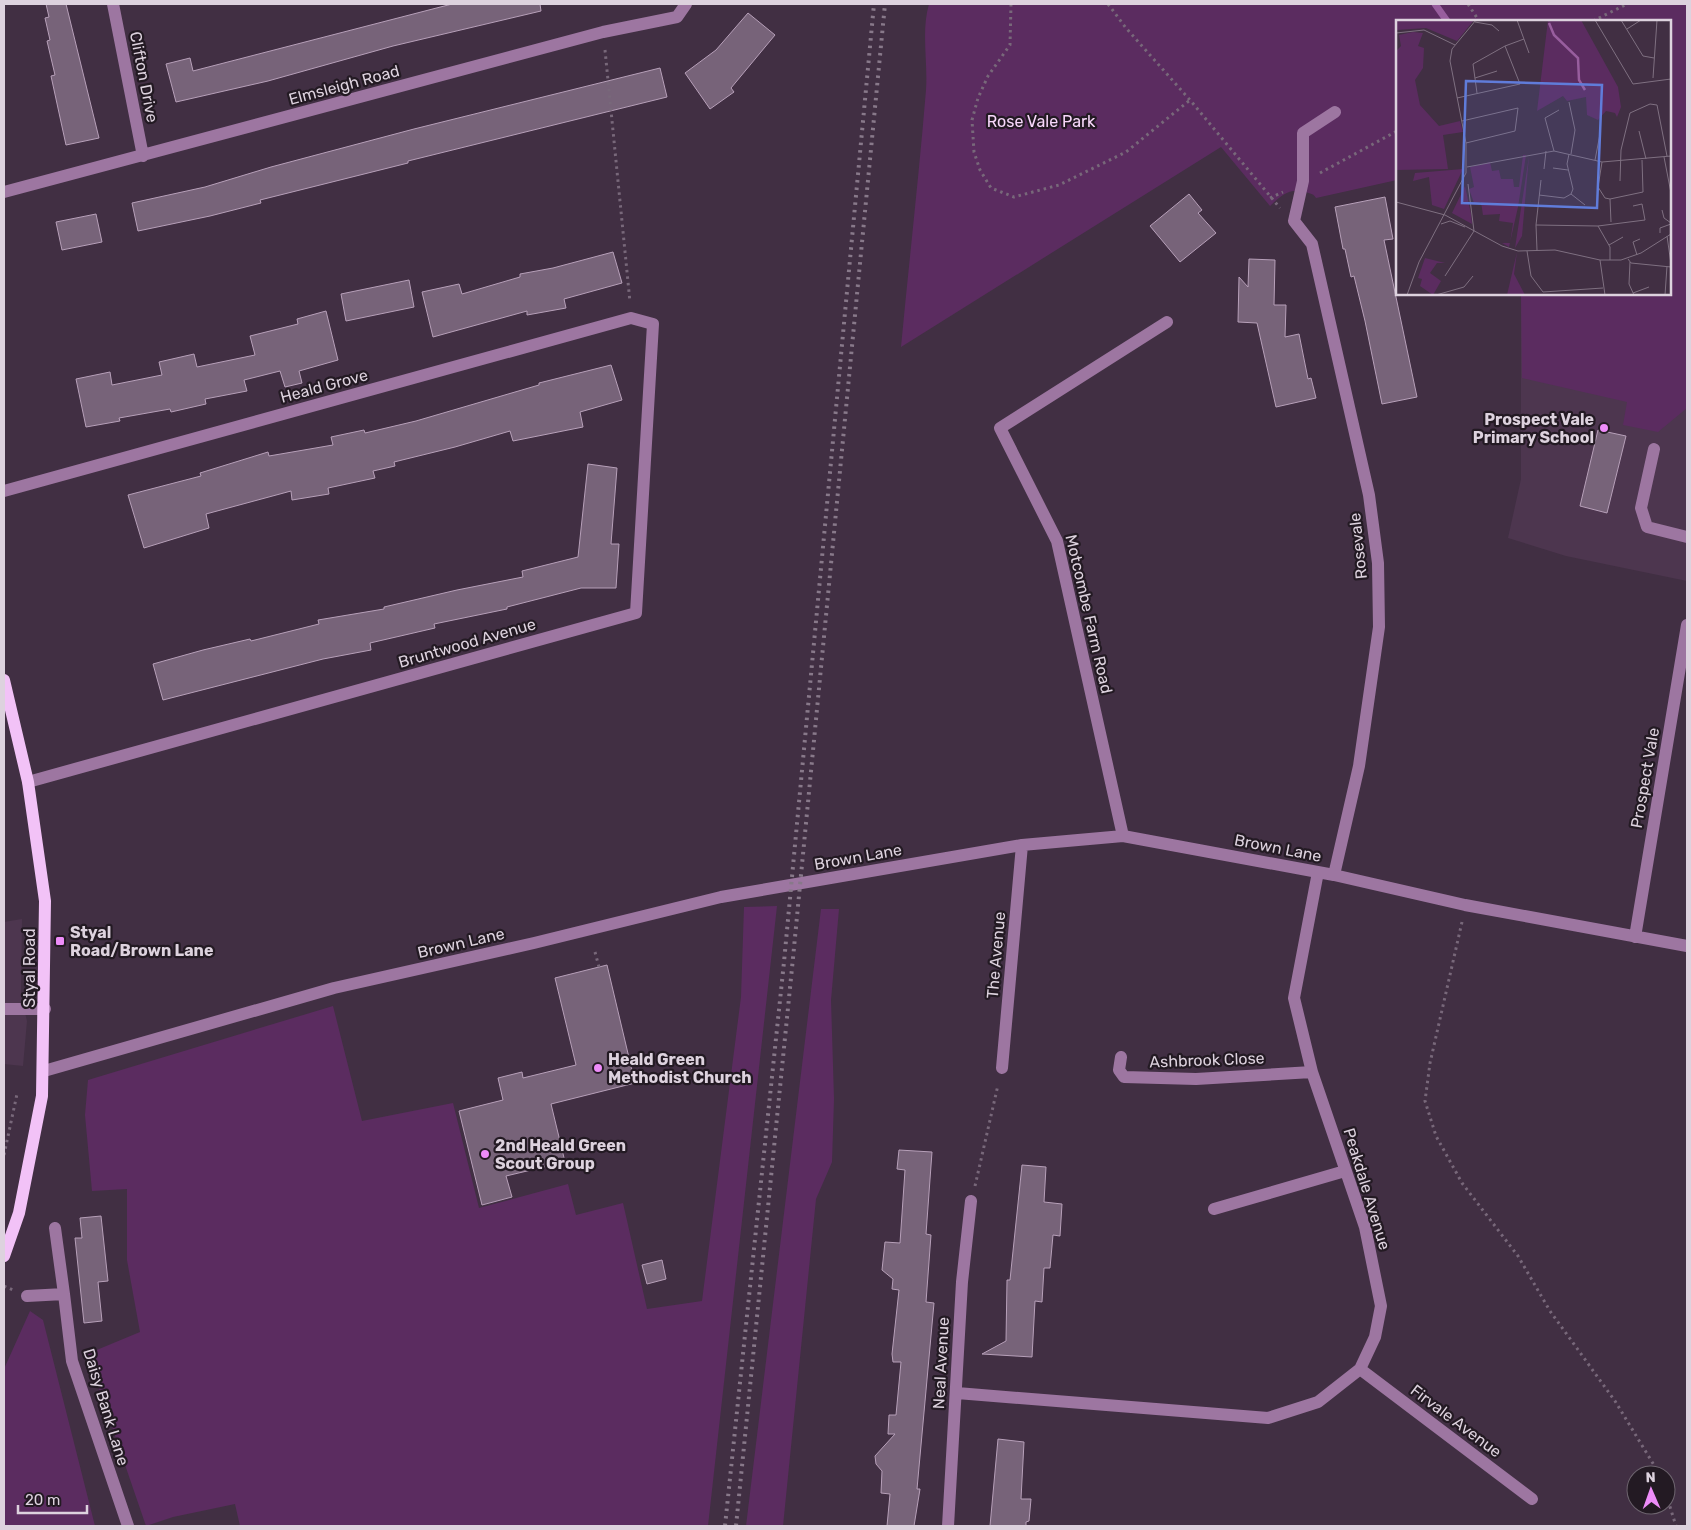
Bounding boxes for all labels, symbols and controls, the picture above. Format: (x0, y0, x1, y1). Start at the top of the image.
inset map (1396, 20, 1671, 295)
street label: Clifton Drive (126, 30, 162, 124)
street label: Elmsleigh Road (287, 61, 401, 109)
park label: Rose Vale Park (987, 112, 1096, 131)
street label: Heald Grove (278, 365, 370, 407)
place label: Prospect Vale Primary School (1473, 410, 1594, 447)
marker: Prospect Vale Primary School (1598, 422, 1610, 434)
street label: Rosevale (1345, 512, 1371, 580)
street label: Motcombe Farm Road (1061, 533, 1117, 695)
street label: Bruntwood Avenue (396, 614, 538, 672)
street label: Prospect Vale (1627, 726, 1663, 830)
street label: Brown Lane (1233, 830, 1323, 866)
street label: Brown Lane (813, 840, 903, 874)
street label: The Avenue (983, 911, 1009, 999)
place label: Styal Road/Brown Lane (70, 923, 213, 960)
street label: Brown Lane (416, 924, 506, 962)
street label: Styal Road (20, 928, 39, 1008)
marker: Styal Road/Brown Lane (54, 935, 66, 947)
street label: Ashbrook Close (1149, 1048, 1265, 1072)
place label: Heald Green Methodist Church (608, 1050, 752, 1087)
marker: Heald Green Methodist Church (592, 1062, 604, 1074)
street label: Peakdale Avenue (1339, 1126, 1395, 1252)
place label: 2nd Heald Green Scout Group (495, 1136, 626, 1173)
marker: 2nd Heald Green Scout Group (479, 1148, 491, 1160)
street label: Neal Avenue (929, 1316, 953, 1410)
street label: Daisy Bank Lane (79, 1346, 133, 1468)
street label: Firvale Avenue (1407, 1381, 1505, 1461)
north arrow (1626, 1465, 1676, 1515)
text: N (1645, 1469, 1656, 1486)
scale bar (18, 1482, 86, 1514)
text: 20 m (25, 1491, 60, 1509)

